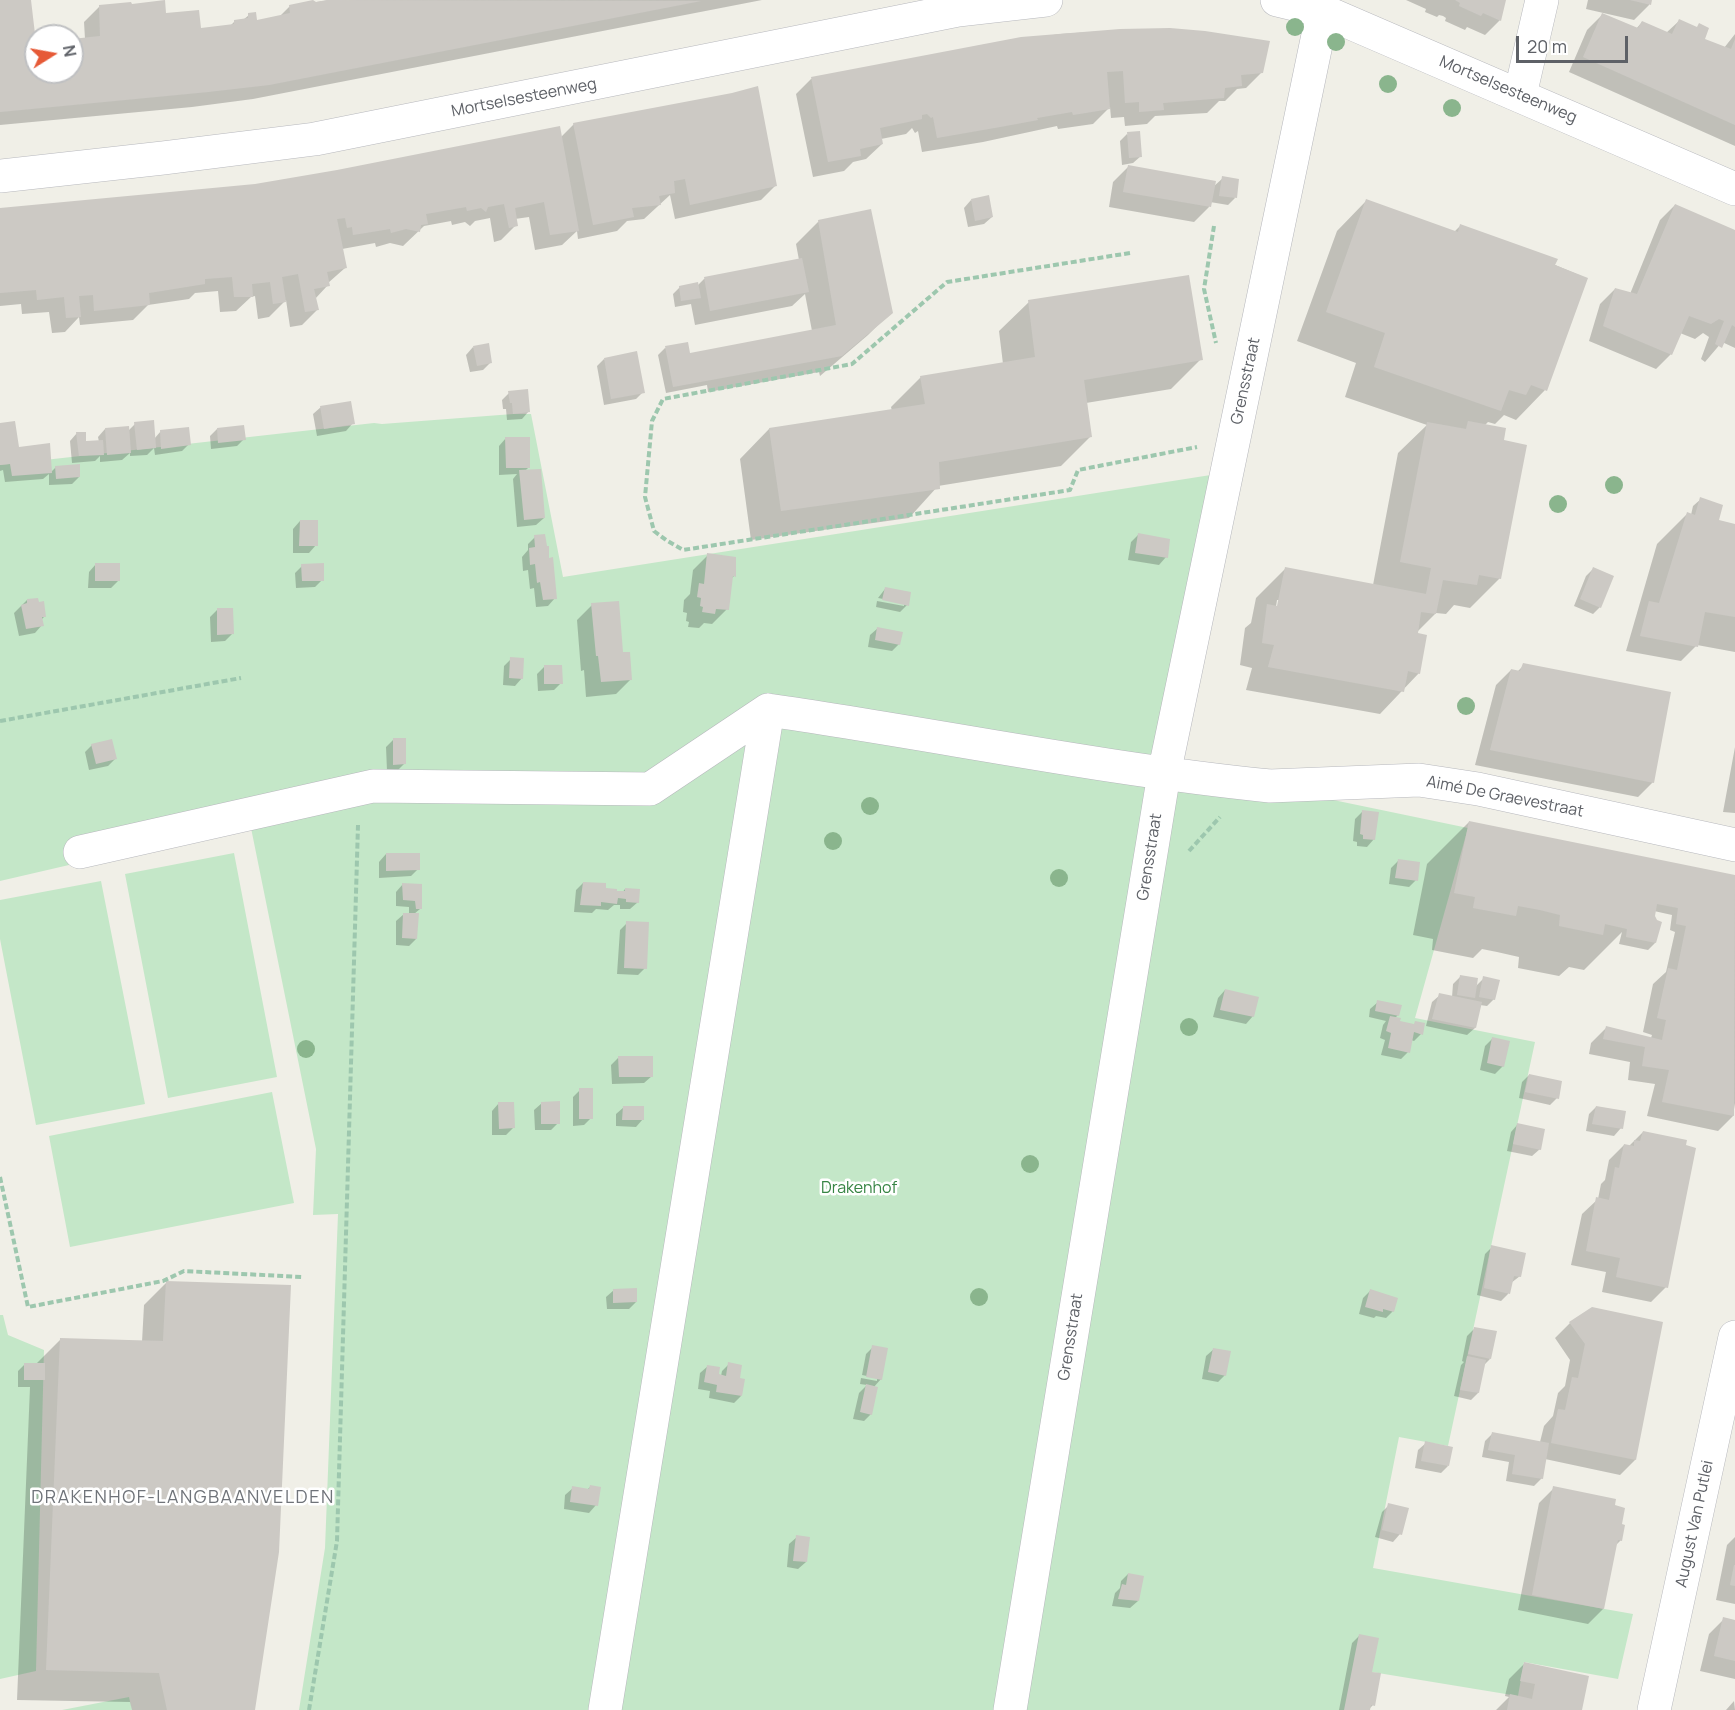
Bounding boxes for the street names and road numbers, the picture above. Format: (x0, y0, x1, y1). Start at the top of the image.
street label: Mortselsesteenweg (1436, 52, 1580, 128)
street label: Mortselsesteenweg (450, 74, 598, 122)
street label: Grensstraat (1227, 336, 1265, 426)
street label: Aimé De Graevestraat (1425, 772, 1585, 822)
street label: Grensstraat (1134, 812, 1166, 902)
street label: Grensstraat (1055, 1292, 1087, 1382)
street label: August Van Putlei (1672, 1459, 1718, 1589)

